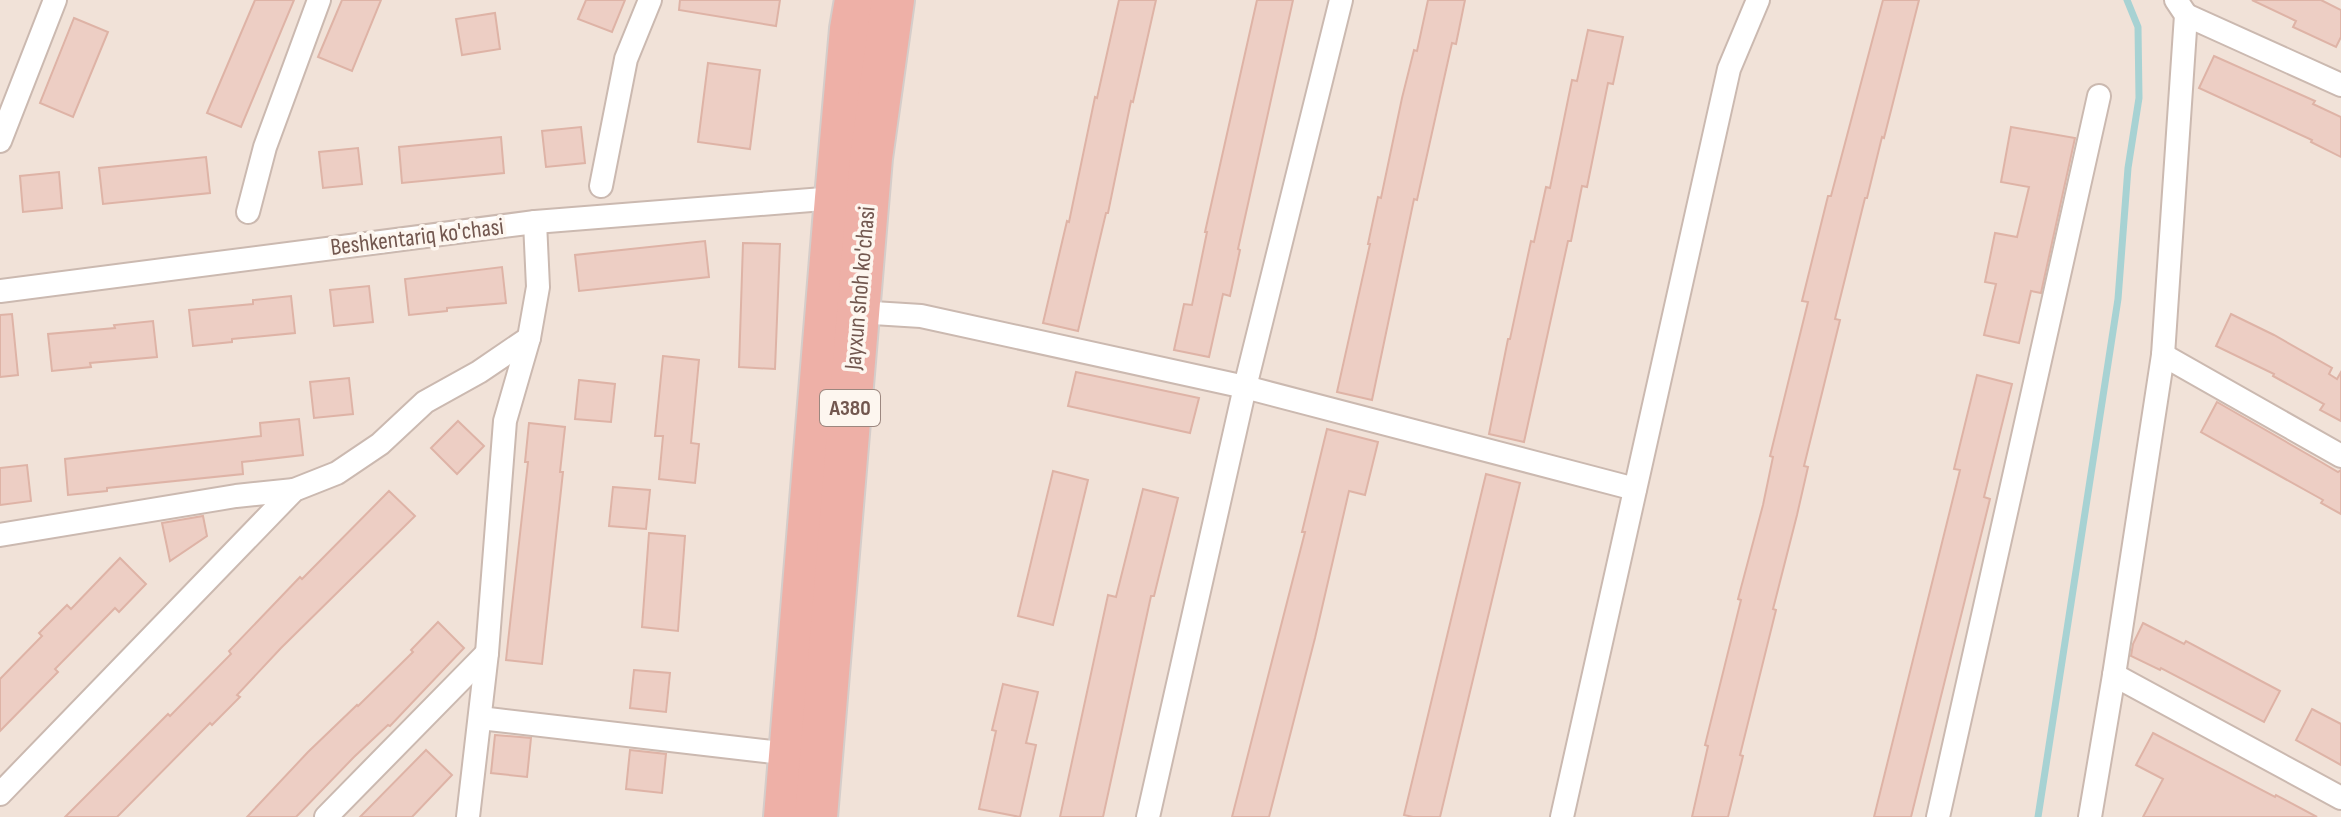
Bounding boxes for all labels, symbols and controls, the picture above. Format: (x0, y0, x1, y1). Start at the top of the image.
street label: Jayxun shoh ko'chasi (838, 205, 882, 372)
street label: Beshkentariq ko'chasi (329, 212, 505, 262)
road number: A380 (820, 390, 880, 426)

